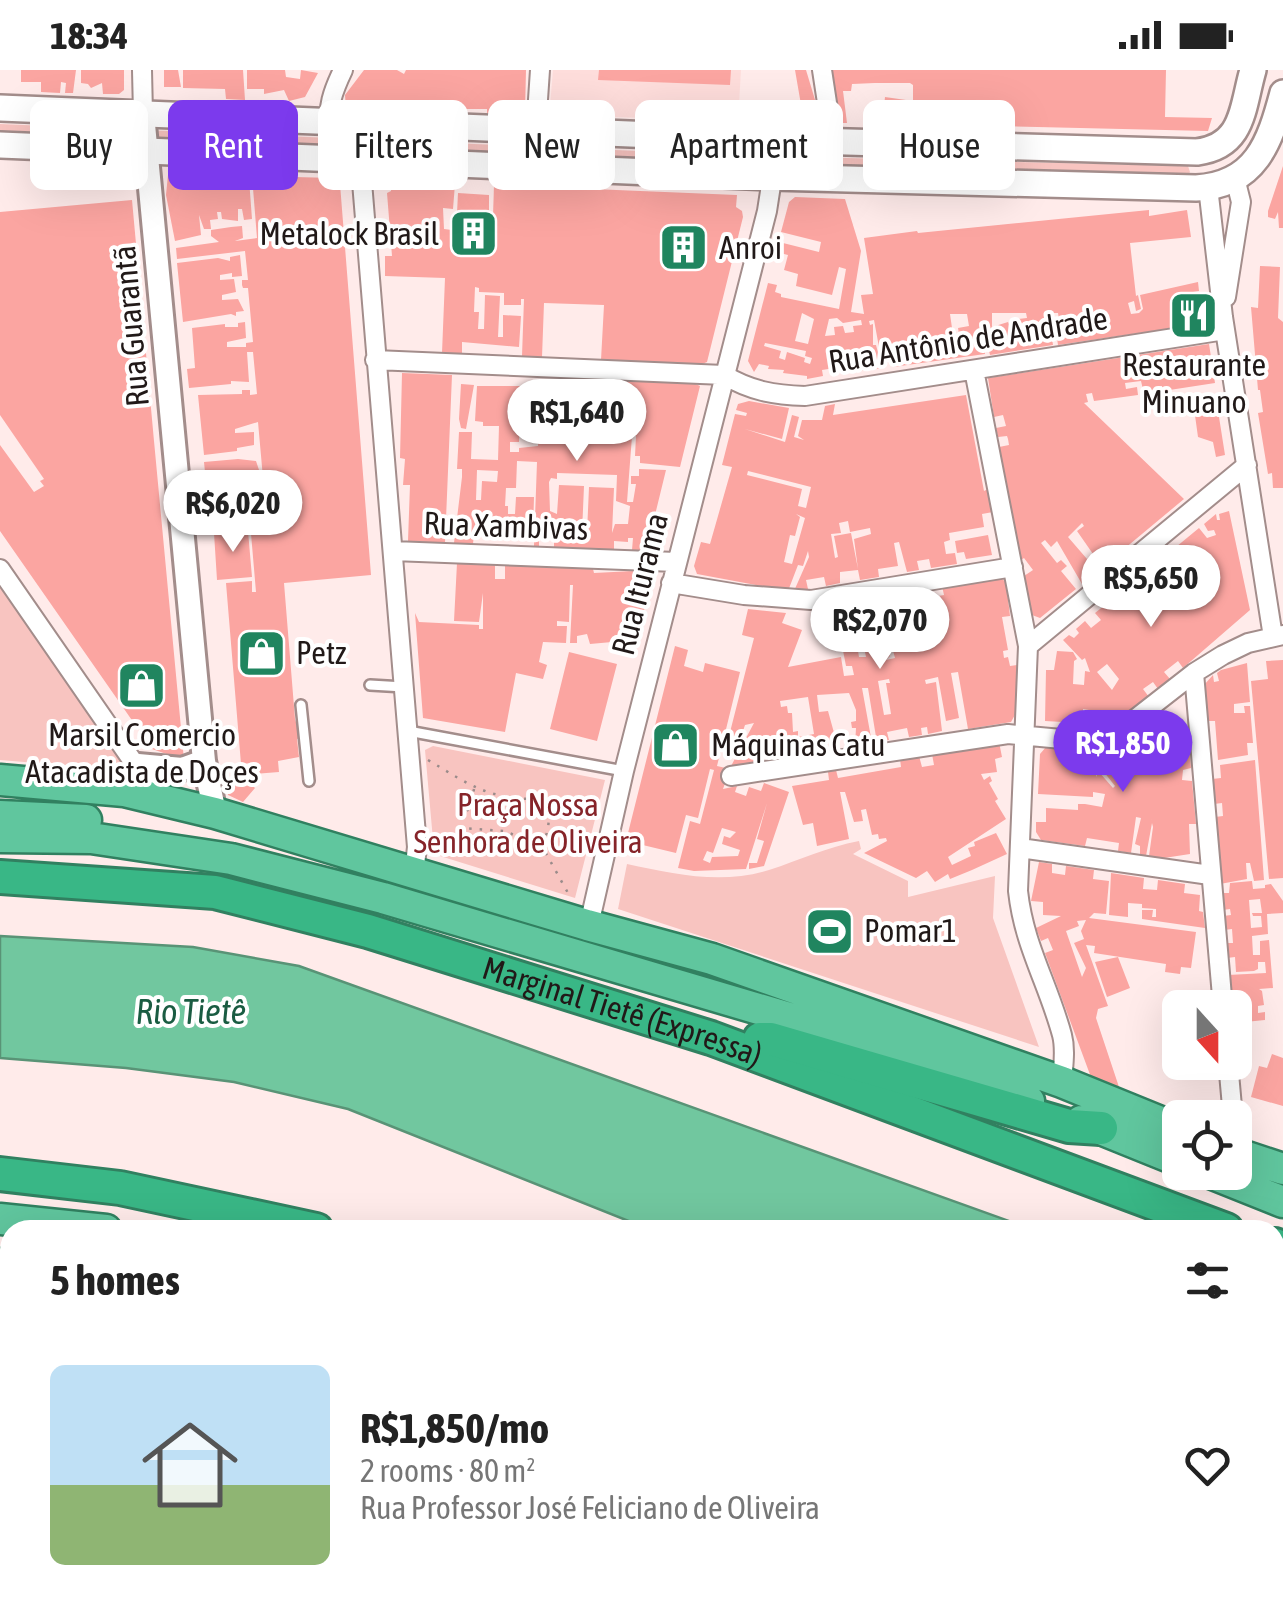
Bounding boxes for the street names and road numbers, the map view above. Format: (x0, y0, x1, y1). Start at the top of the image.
street label: Rua Guarantã (105, 244, 156, 408)
street label: Rua Antônio de Andrade (826, 299, 1110, 380)
street label: Rua Xambivas (423, 504, 589, 547)
street label: Rua Iturama (604, 509, 675, 659)
street label: Marginal Tietê (Expressa) (478, 949, 767, 1073)

